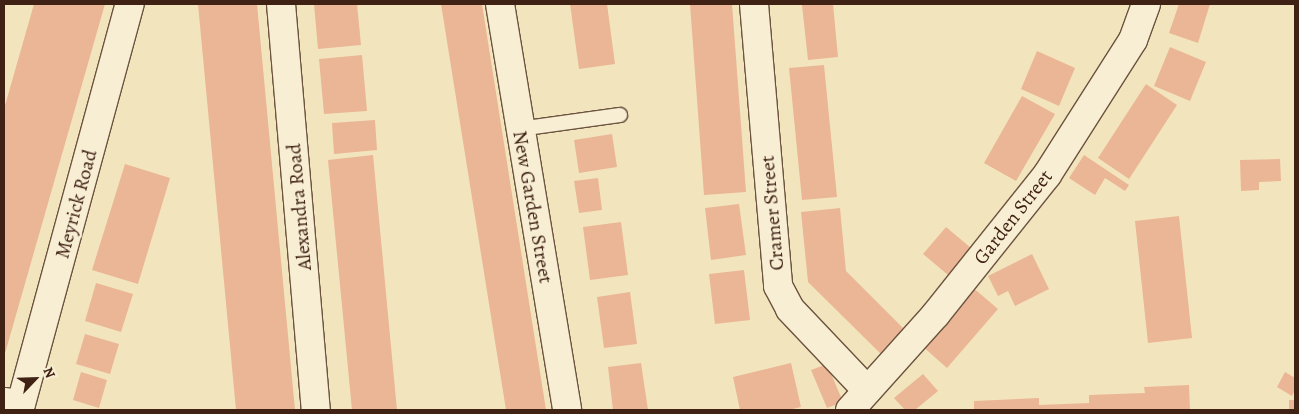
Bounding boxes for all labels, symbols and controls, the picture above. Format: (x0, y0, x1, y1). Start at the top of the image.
street label: New Garden Street (508, 129, 558, 285)
street label: Alexandra Road (282, 143, 316, 271)
street label: Meyrick Road (50, 147, 102, 261)
street label: Cramer Street (755, 155, 789, 271)
street label: Garden Street (969, 165, 1057, 269)
north arrow (10, 354, 60, 404)
text: N (38, 364, 60, 381)

